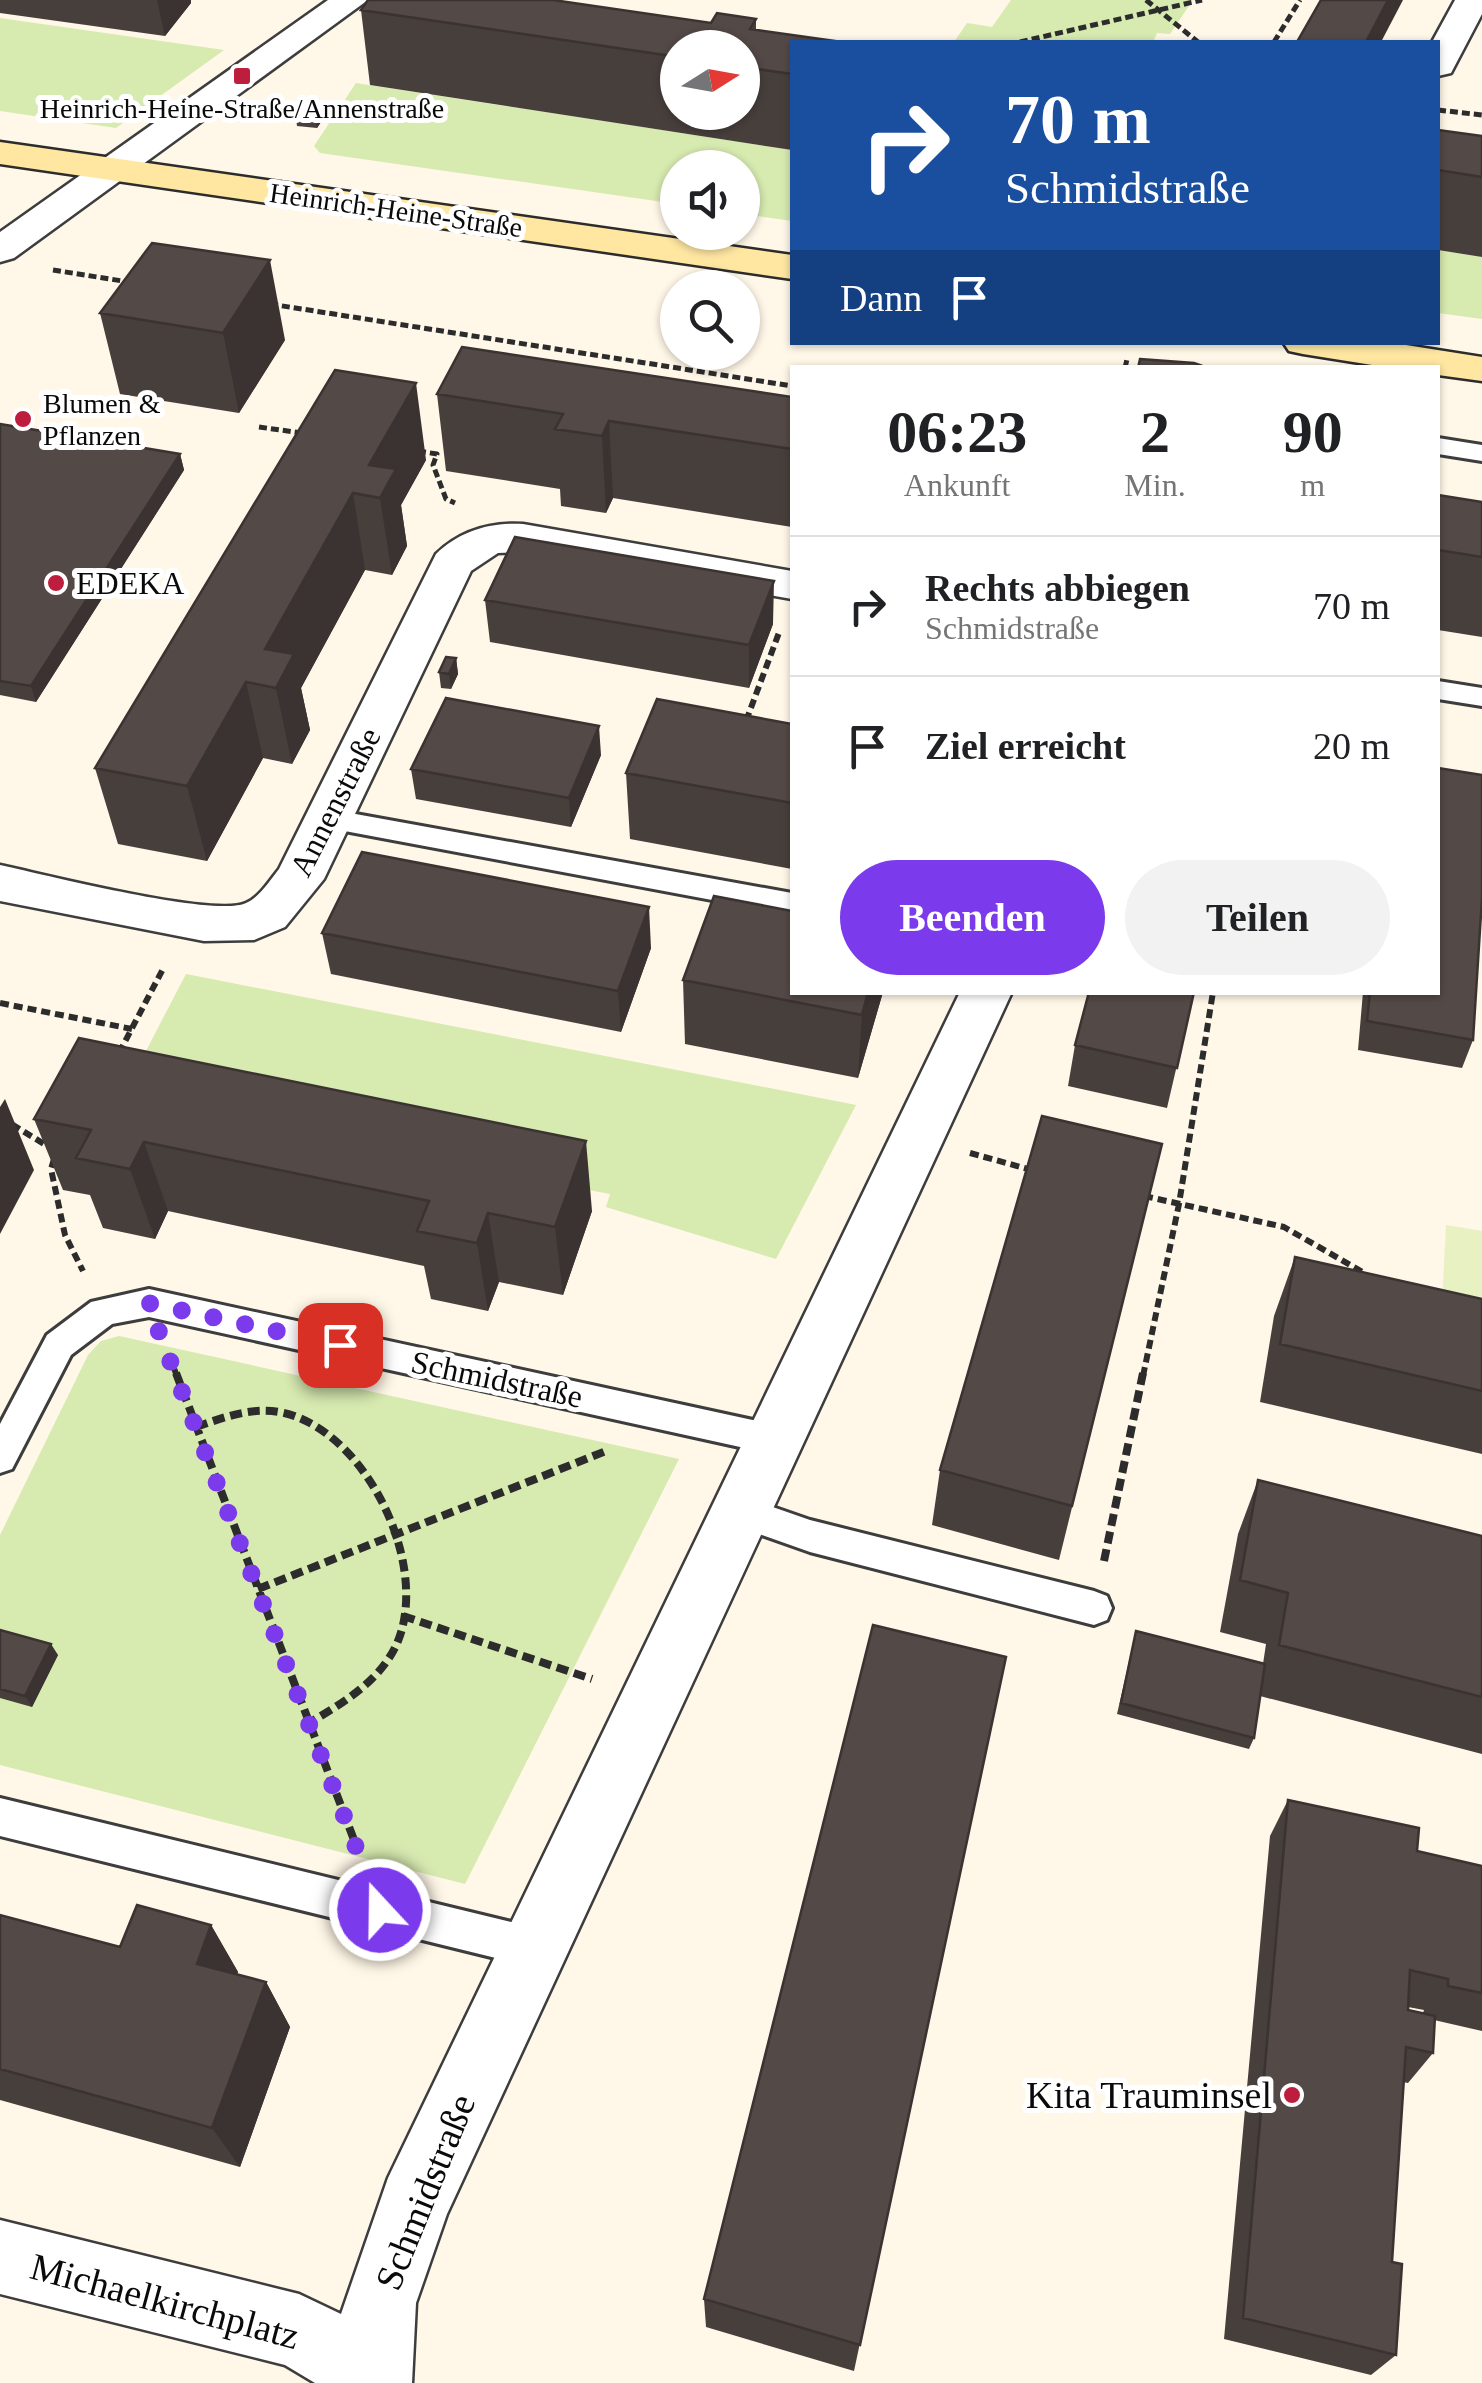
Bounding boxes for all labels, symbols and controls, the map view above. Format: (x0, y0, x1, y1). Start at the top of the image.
north arrow (660, 30, 760, 130)
map controls (660, 30, 760, 370)
marker: Heinrich-Heine-Straße/Annenstraße (231, 65, 253, 87)
icon: right (840, 80, 970, 210)
text: 70 m (1005, 81, 1151, 158)
place label: Heinrich-Heine-Straße/Annenstraße (40, 93, 444, 124)
button: sound (660, 150, 760, 250)
text: Schmidstraße (1005, 163, 1250, 213)
street label: Heinrich-Heine-Straße (268, 177, 524, 243)
button: search (660, 270, 760, 370)
icon: arrive (942, 270, 997, 325)
text: Dann (840, 277, 922, 319)
place label: Blumen & Pflanzen (43, 388, 161, 451)
text: 06:23 (887, 399, 1027, 465)
text: 2 (1140, 399, 1170, 465)
text: 90 (1283, 399, 1343, 465)
marker: Blumen & Pflanzen (12, 408, 34, 430)
text: Ankunft (904, 467, 1010, 503)
text: Min. (1124, 467, 1186, 503)
text: m (1300, 467, 1325, 503)
place label: EDEKA (76, 565, 184, 601)
text: Rechts abbiegen (925, 567, 1190, 609)
marker: EDEKA (45, 572, 67, 594)
icon: right (840, 579, 895, 634)
text: 70 m (1313, 585, 1390, 627)
text: Schmidstraße (925, 610, 1099, 646)
icon: arrive (840, 719, 895, 774)
street label: Annenstraße (282, 722, 388, 882)
text: Ziel erreicht (925, 725, 1126, 767)
text: 20 m (1313, 725, 1390, 767)
button: Beenden (840, 860, 1105, 975)
button: Teilen (1125, 860, 1390, 975)
pin (298, 1303, 383, 1388)
icon: arrive (313, 1318, 368, 1373)
street label: Schmidstraße (408, 1343, 586, 1415)
position arrow (328, 1858, 432, 1962)
place label: Kita Trauminsel (1026, 2074, 1272, 2116)
marker: Kita Trauminsel (1281, 2084, 1303, 2106)
street label: Schmidstraße (367, 2088, 483, 2296)
street label: Michaelkirchplatz (26, 2245, 304, 2357)

